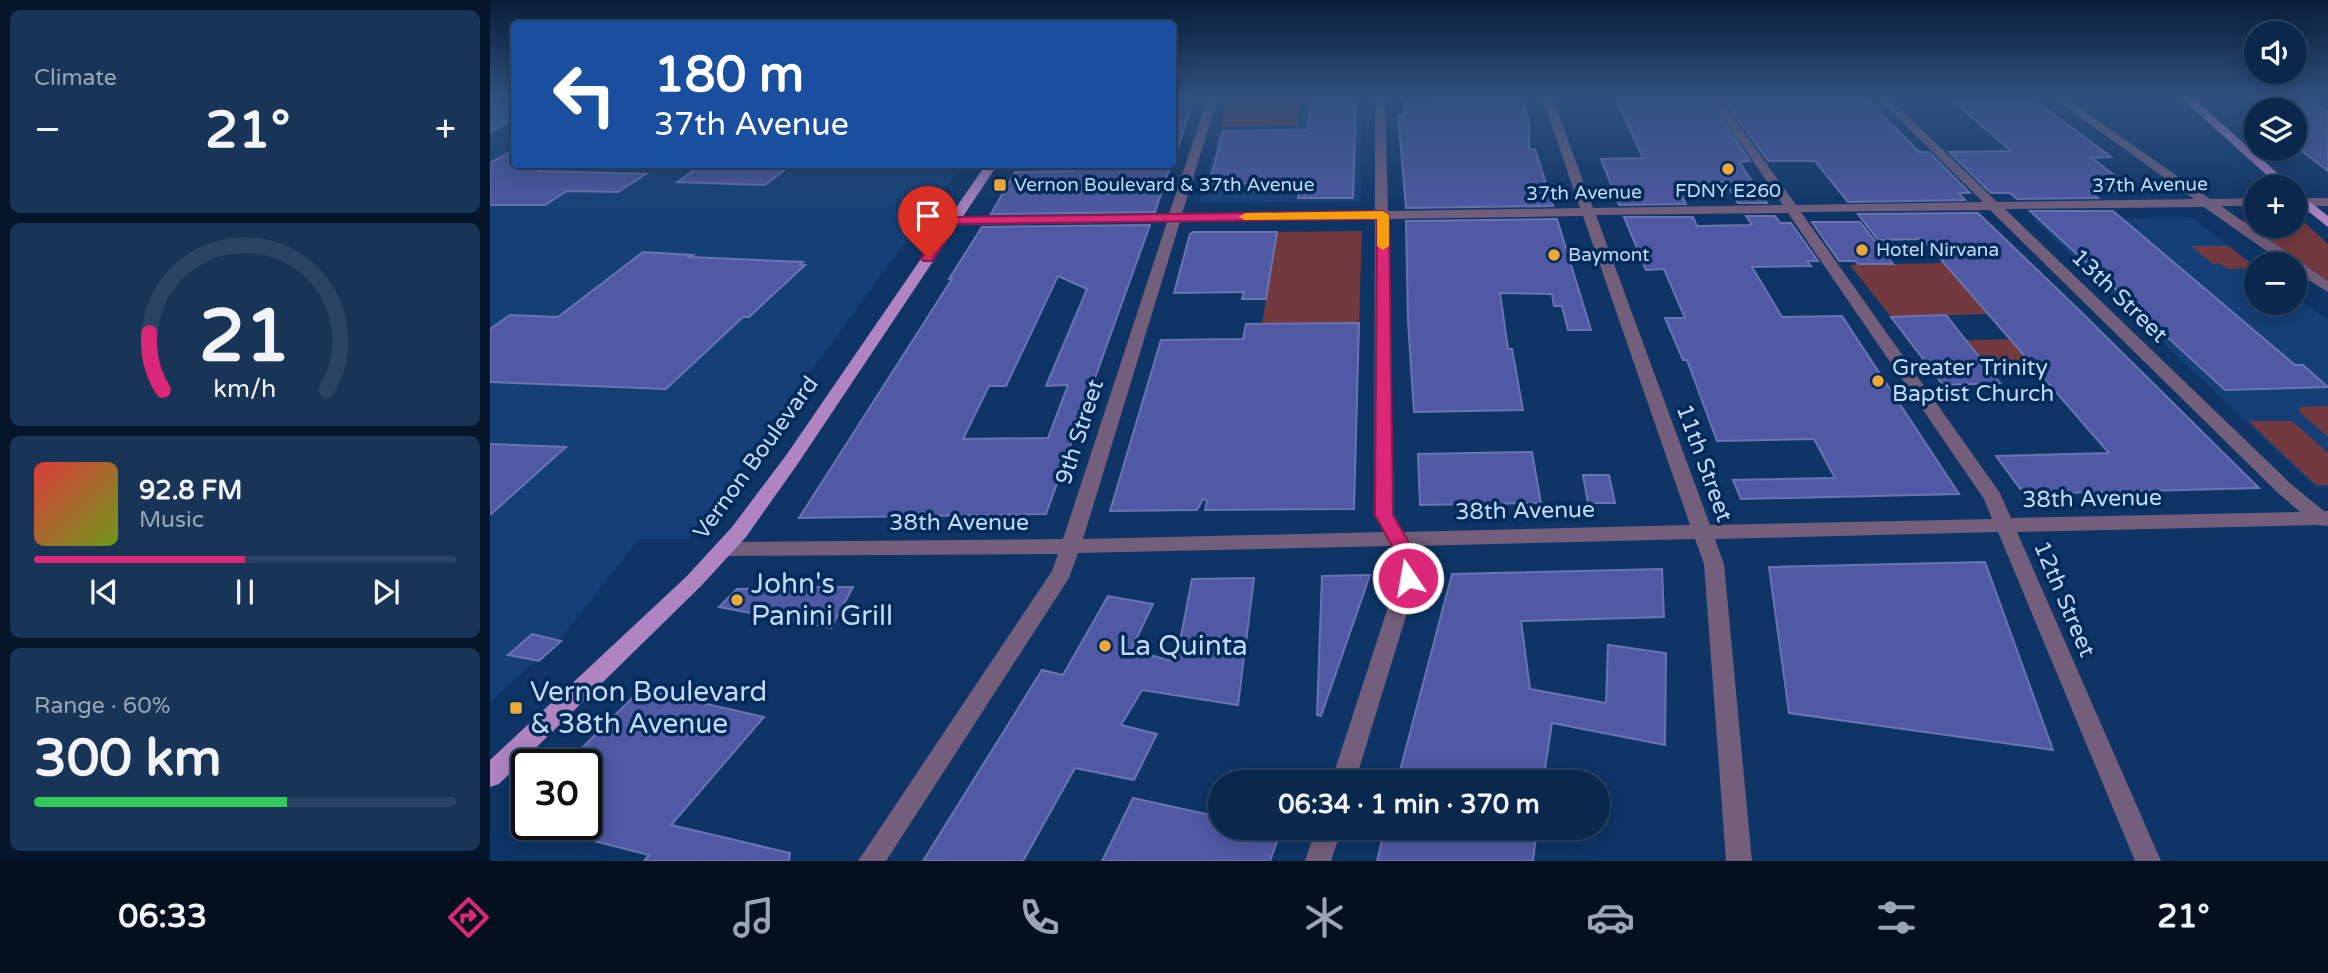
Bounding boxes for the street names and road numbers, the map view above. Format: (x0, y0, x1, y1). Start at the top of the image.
street label: 37th Avenue (2092, 173, 2208, 197)
street label: 37th Avenue (1526, 181, 1642, 205)
street label: 13th Street (2065, 243, 2173, 349)
street label: Vernon Boulevard (687, 371, 825, 545)
street label: 9th Street (1050, 376, 1110, 488)
street label: 11th Street (1670, 400, 1738, 526)
street label: 38th Avenue (2022, 484, 2162, 514)
street label: 38th Avenue (1455, 496, 1595, 526)
street label: 38th Avenue (889, 509, 1029, 537)
street label: 12th Street (2027, 537, 2101, 661)

